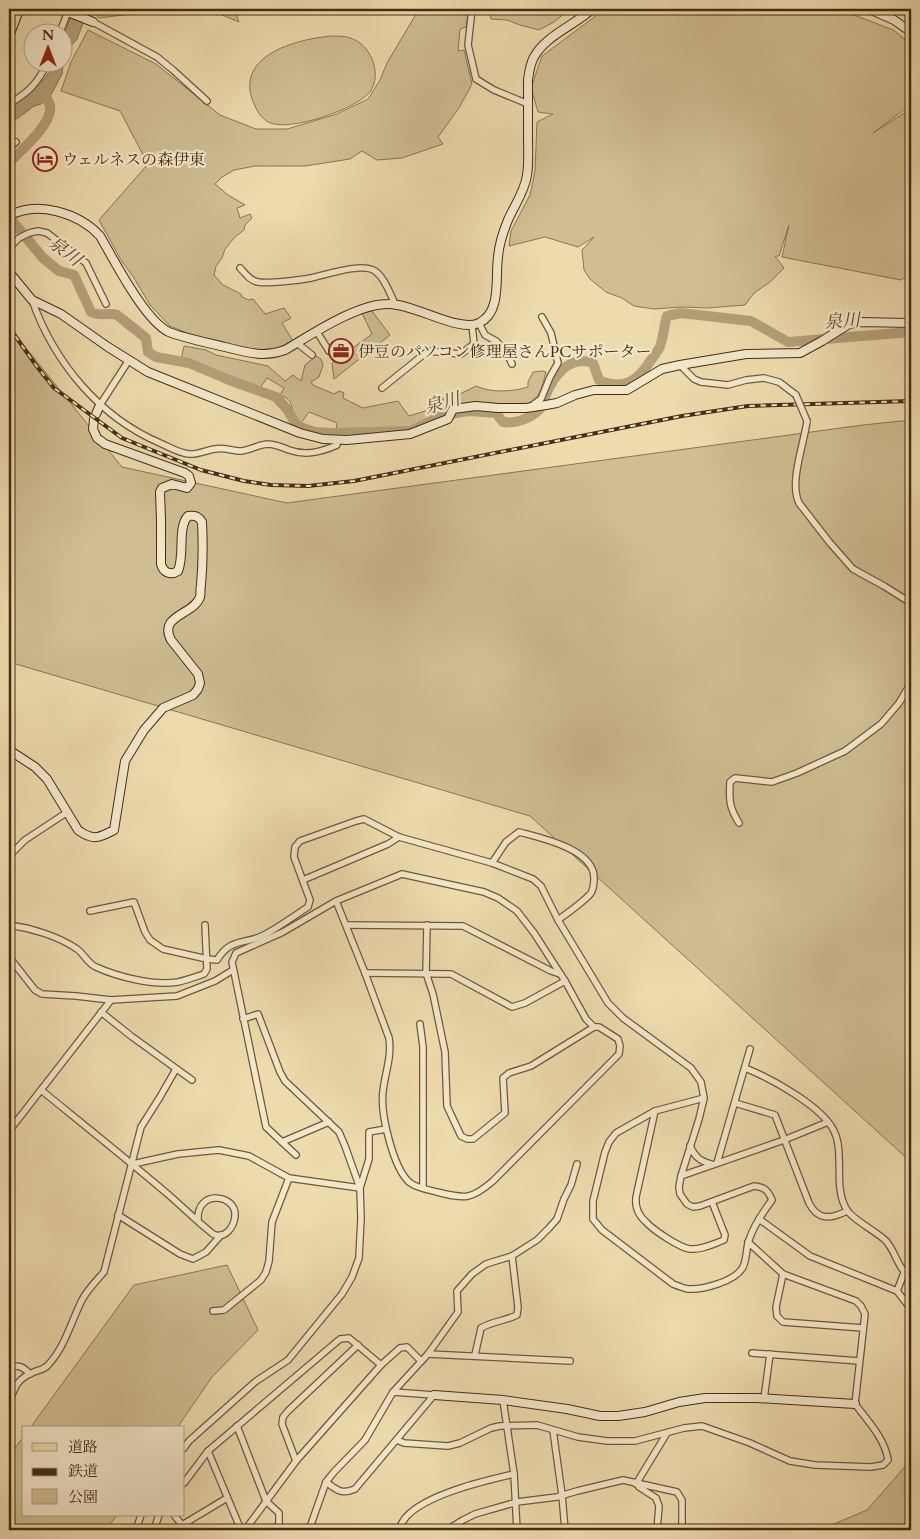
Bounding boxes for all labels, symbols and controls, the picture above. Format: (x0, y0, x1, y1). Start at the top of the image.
north arrow (22, 22, 72, 72)
text: N (42, 26, 54, 45)
hotel icon: ウェルネスの森伊東 (32, 146, 58, 172)
place label: ウェルネスの森伊東 (62, 149, 205, 171)
water label: 泉川 (43, 231, 88, 273)
water label: 泉川 (823, 308, 863, 335)
office icon: 伊豆のパソコン修理屋さんPCサポーター (328, 338, 354, 364)
place label: 伊豆のパソコン修理屋さんPCサポーター (358, 341, 651, 363)
water label: 泉川 (421, 386, 465, 420)
legend (22, 1426, 185, 1516)
text: 道路 (68, 1437, 98, 1457)
text: 鉄道 (68, 1461, 98, 1481)
text: 公園 (68, 1487, 98, 1507)

